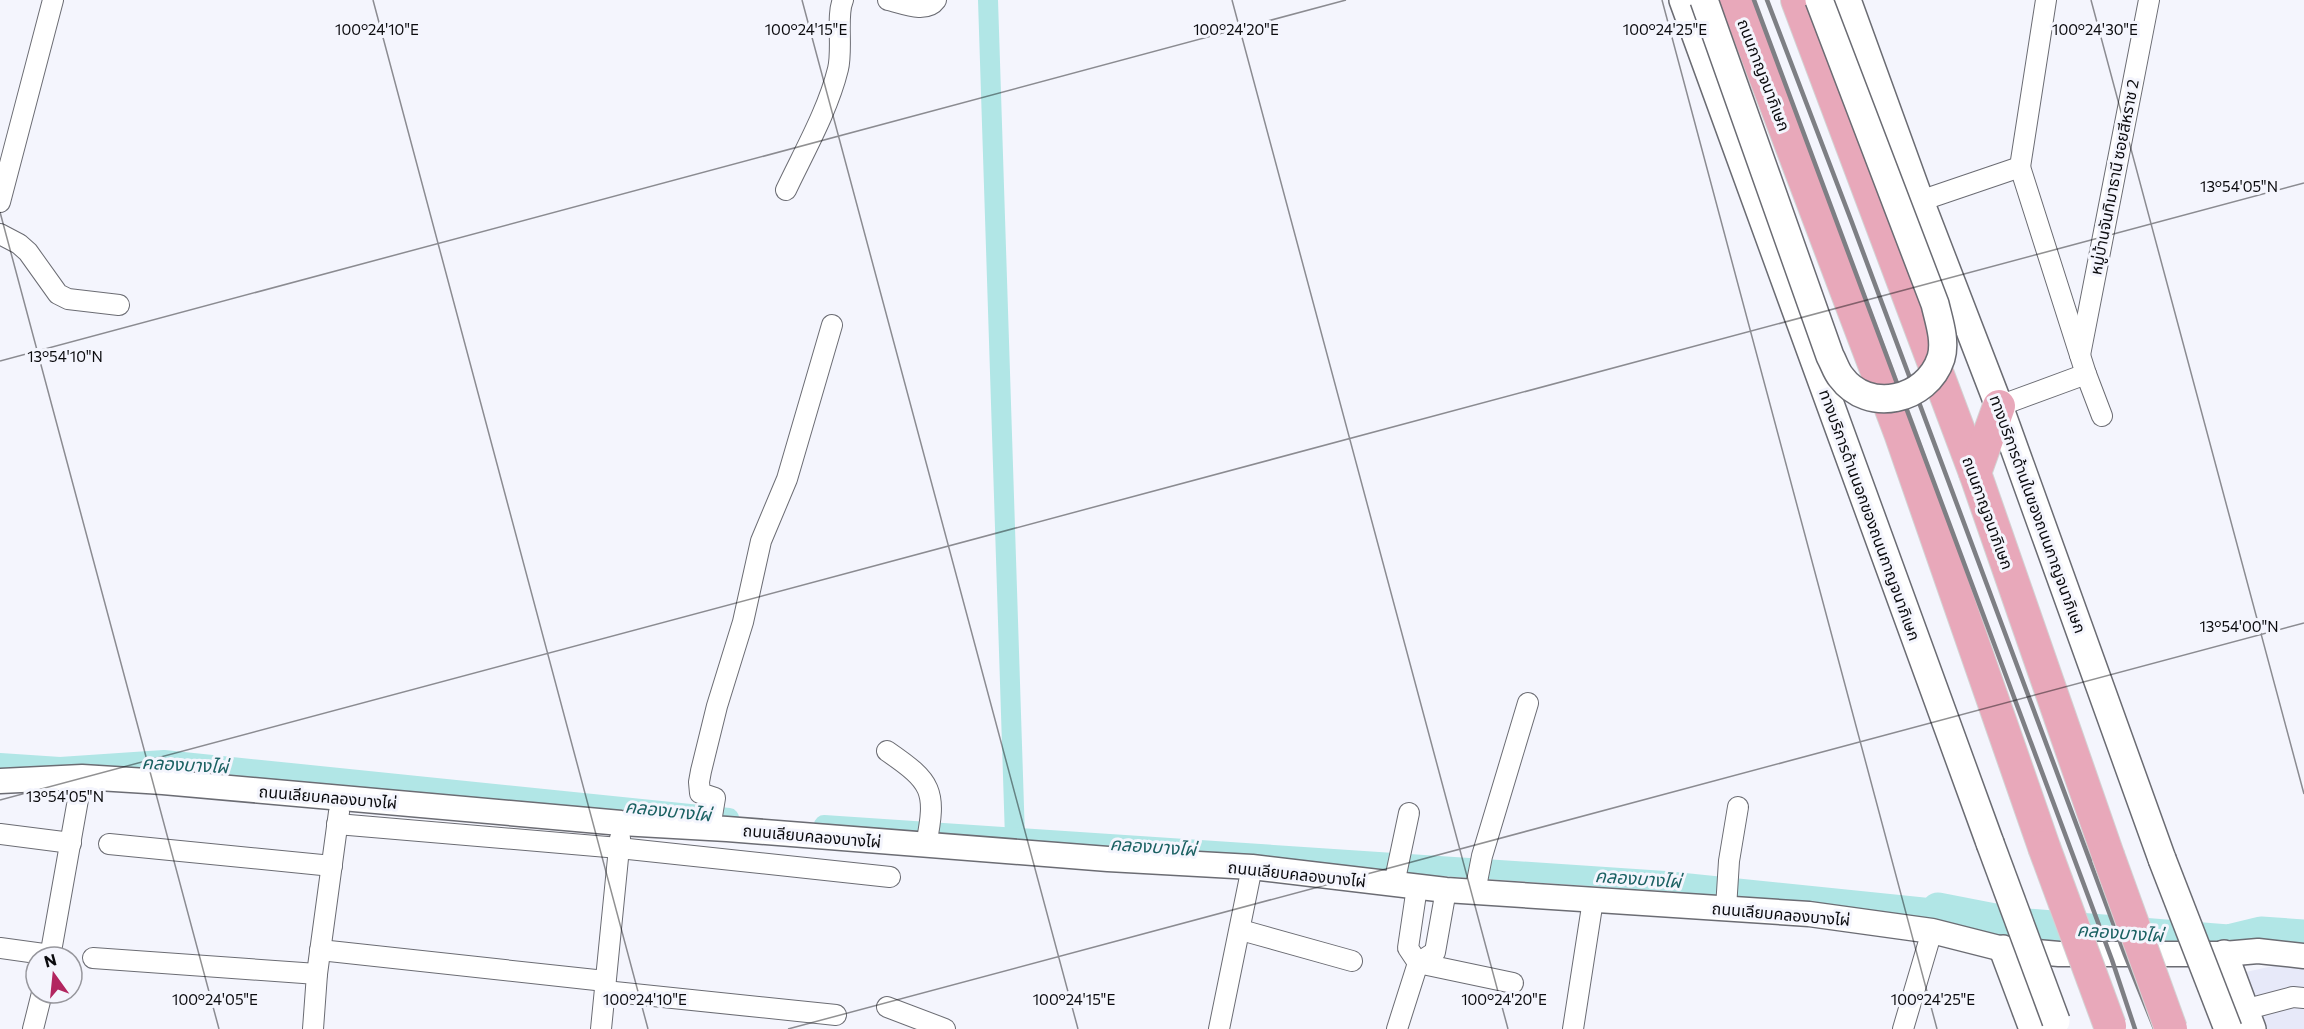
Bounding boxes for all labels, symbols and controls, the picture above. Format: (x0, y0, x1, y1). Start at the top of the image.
street label: ถนนกาญจนาภิเษก (1734, 16, 1795, 134)
text: 100°24'10"E (335, 20, 419, 38)
text: 100°24'15"E (765, 20, 847, 38)
text: 100°24'20"E (1193, 20, 1279, 38)
text: 100°24'25"E (1623, 20, 1707, 38)
text: 100°24'30"E (2052, 20, 2138, 38)
street label: หมู่บ้านจันทิมาธานี ซอยสีหราช 2 (2085, 77, 2143, 276)
text: 13°54'05"N (2200, 177, 2278, 195)
text: 13°54'10"N (27, 347, 103, 365)
street label: ทางบริการด้านนอกของถนนกาญจนาภิเษก (1816, 386, 1925, 643)
street label: ทางบริการด้านในของถนนกาญจนาภิเษก (1986, 392, 2090, 635)
street label: ถนนกาญจนาภิเษก (1959, 454, 2018, 572)
text: 13°54'00"N (2199, 617, 2279, 635)
water label: คลองบางไผ่ (141, 751, 232, 777)
street label: ถนนเลียบคลองบางไผ่ (258, 781, 398, 812)
text: 13°54'05"N (26, 787, 104, 805)
water label: คลองบางไผ่ (624, 795, 715, 826)
street label: ถนนเลียบคลองบางไผ่ (742, 820, 882, 851)
water label: คลองบางไผ่ (1109, 832, 1200, 860)
street label: ถนนเลียบคลองบางไผ่ (1227, 857, 1367, 890)
water label: คลองบางไผ่ (1594, 864, 1685, 892)
street label: ถนนเลียบคลองบางไผ่ (1711, 898, 1851, 929)
water label: คลองบางไผ่ (2076, 918, 2167, 946)
north arrow (24, 945, 84, 1005)
text: N (42, 949, 58, 971)
text: 100°24'05"E (172, 990, 258, 1008)
text: 100°24'10"E (603, 990, 687, 1008)
text: 100°24'15"E (1033, 990, 1115, 1008)
text: 100°24'20"E (1461, 990, 1547, 1008)
text: 100°24'25"E (1891, 990, 1975, 1008)

